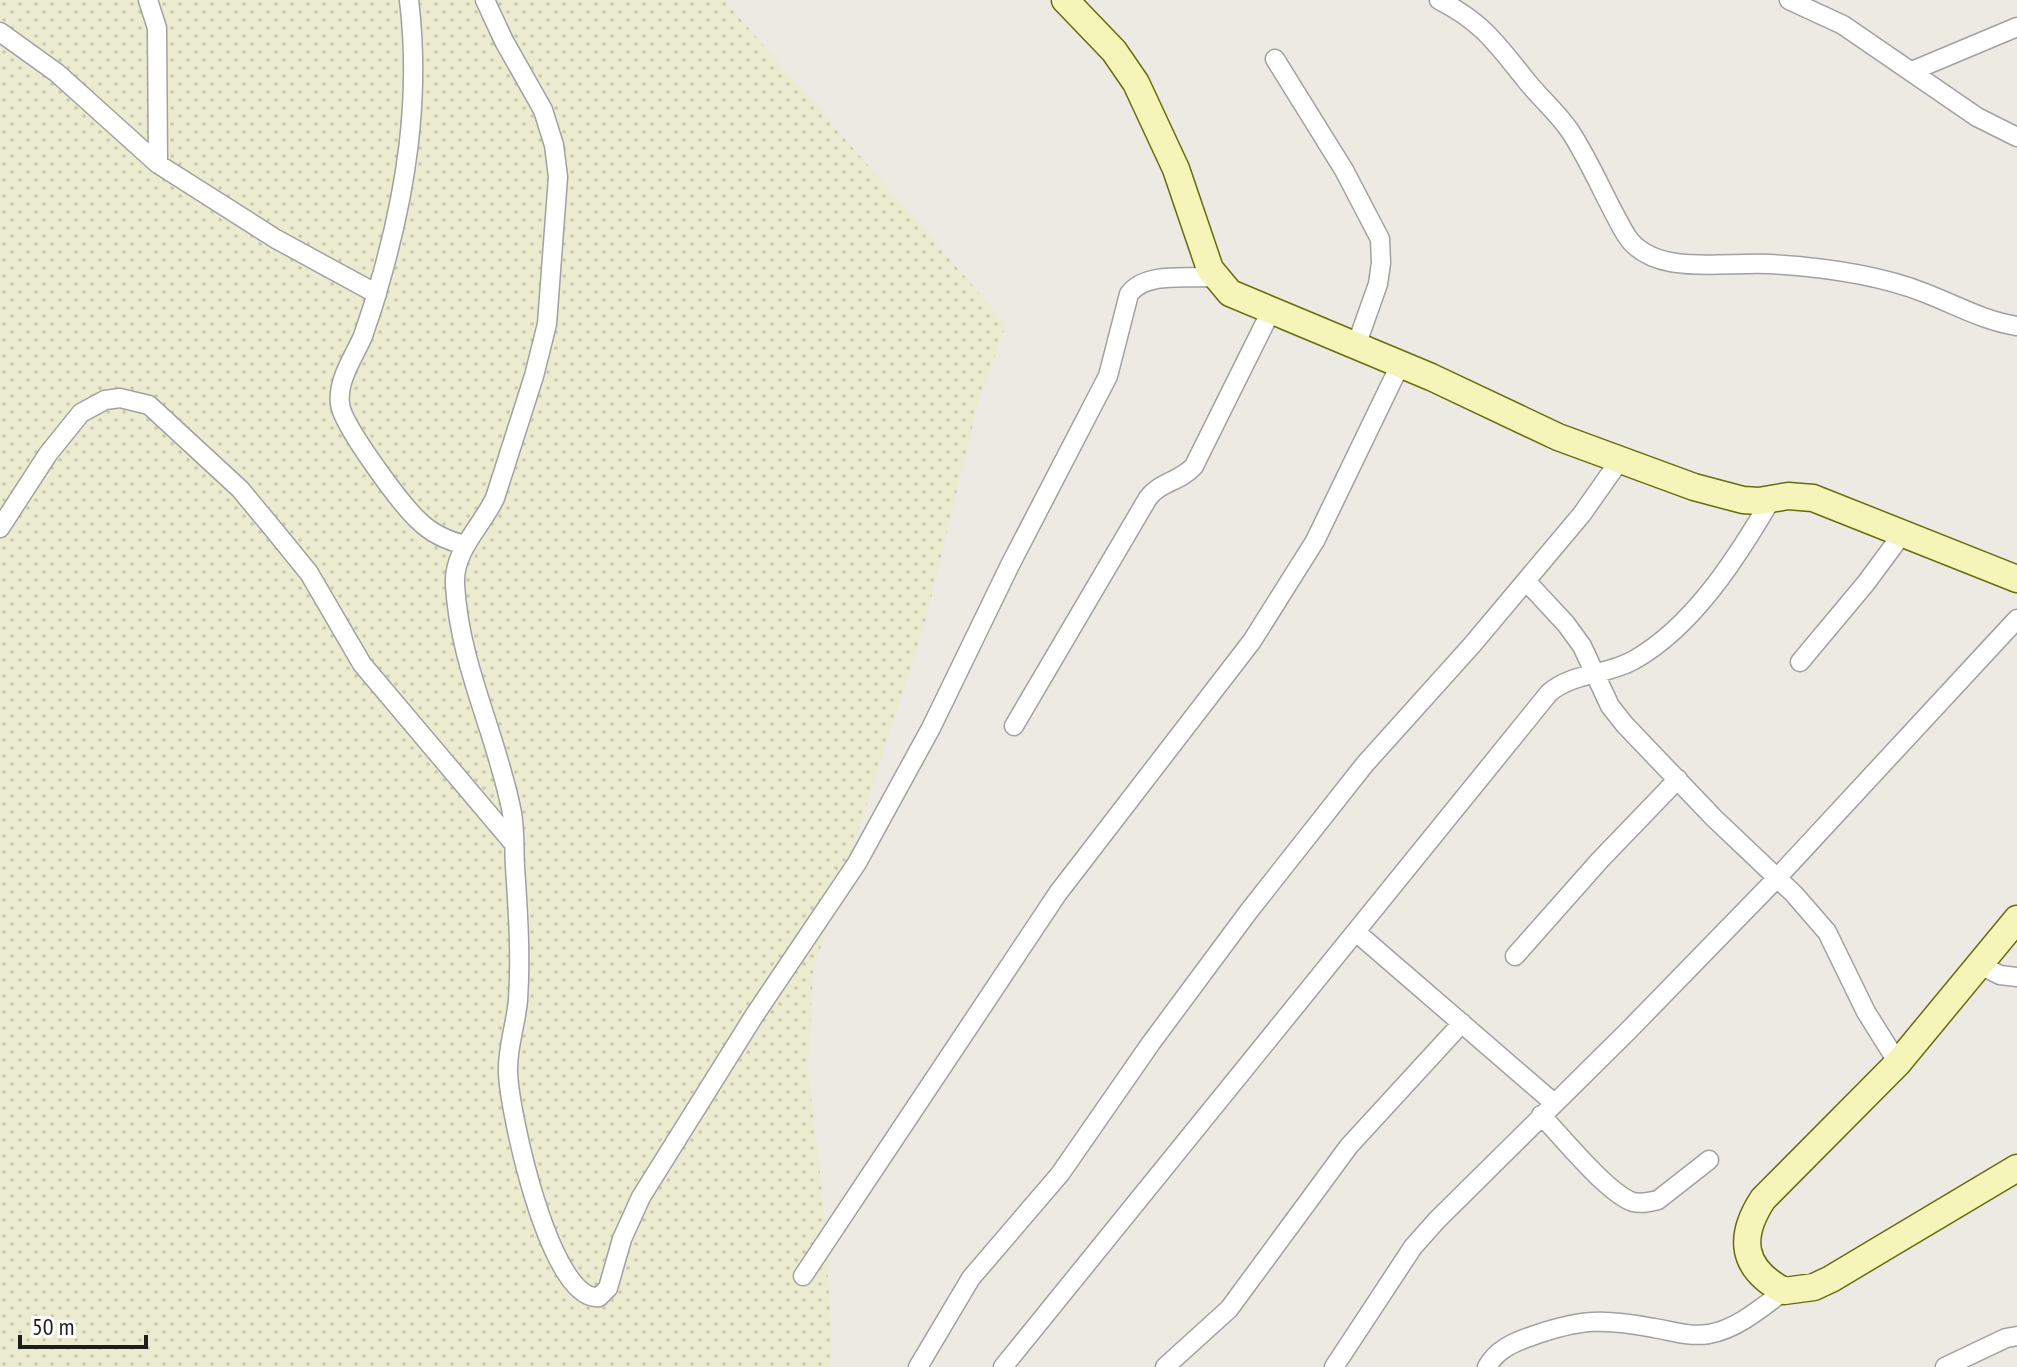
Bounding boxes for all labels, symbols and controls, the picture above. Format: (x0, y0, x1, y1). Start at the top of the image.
scale bar (20, 1299, 146, 1349)
text: 50 m (32, 1311, 74, 1342)

